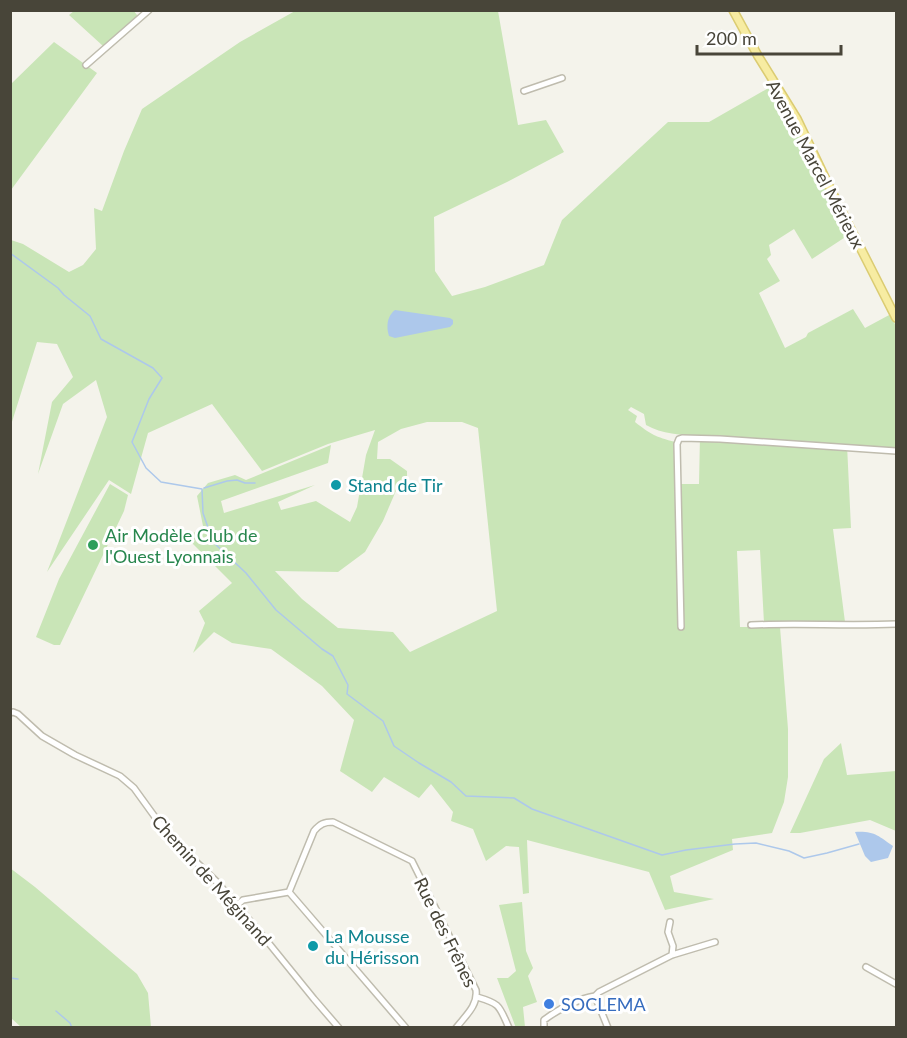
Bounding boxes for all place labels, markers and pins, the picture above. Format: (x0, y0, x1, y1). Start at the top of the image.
place label: Stand de Tir (348, 474, 443, 496)
marker: Stand de Tir (329, 478, 343, 492)
place label: Air Modèle Club de l'Ouest Lyonnais (105, 524, 257, 567)
marker: Air Modèle Club de l'Ouest Lyonnais (86, 538, 100, 552)
place label: La Mousse du Hérisson (325, 925, 419, 968)
marker: La Mousse du Hérisson (306, 939, 320, 953)
place label: SOCLEMA (561, 993, 647, 1015)
marker: SOCLEMA (542, 997, 556, 1011)

